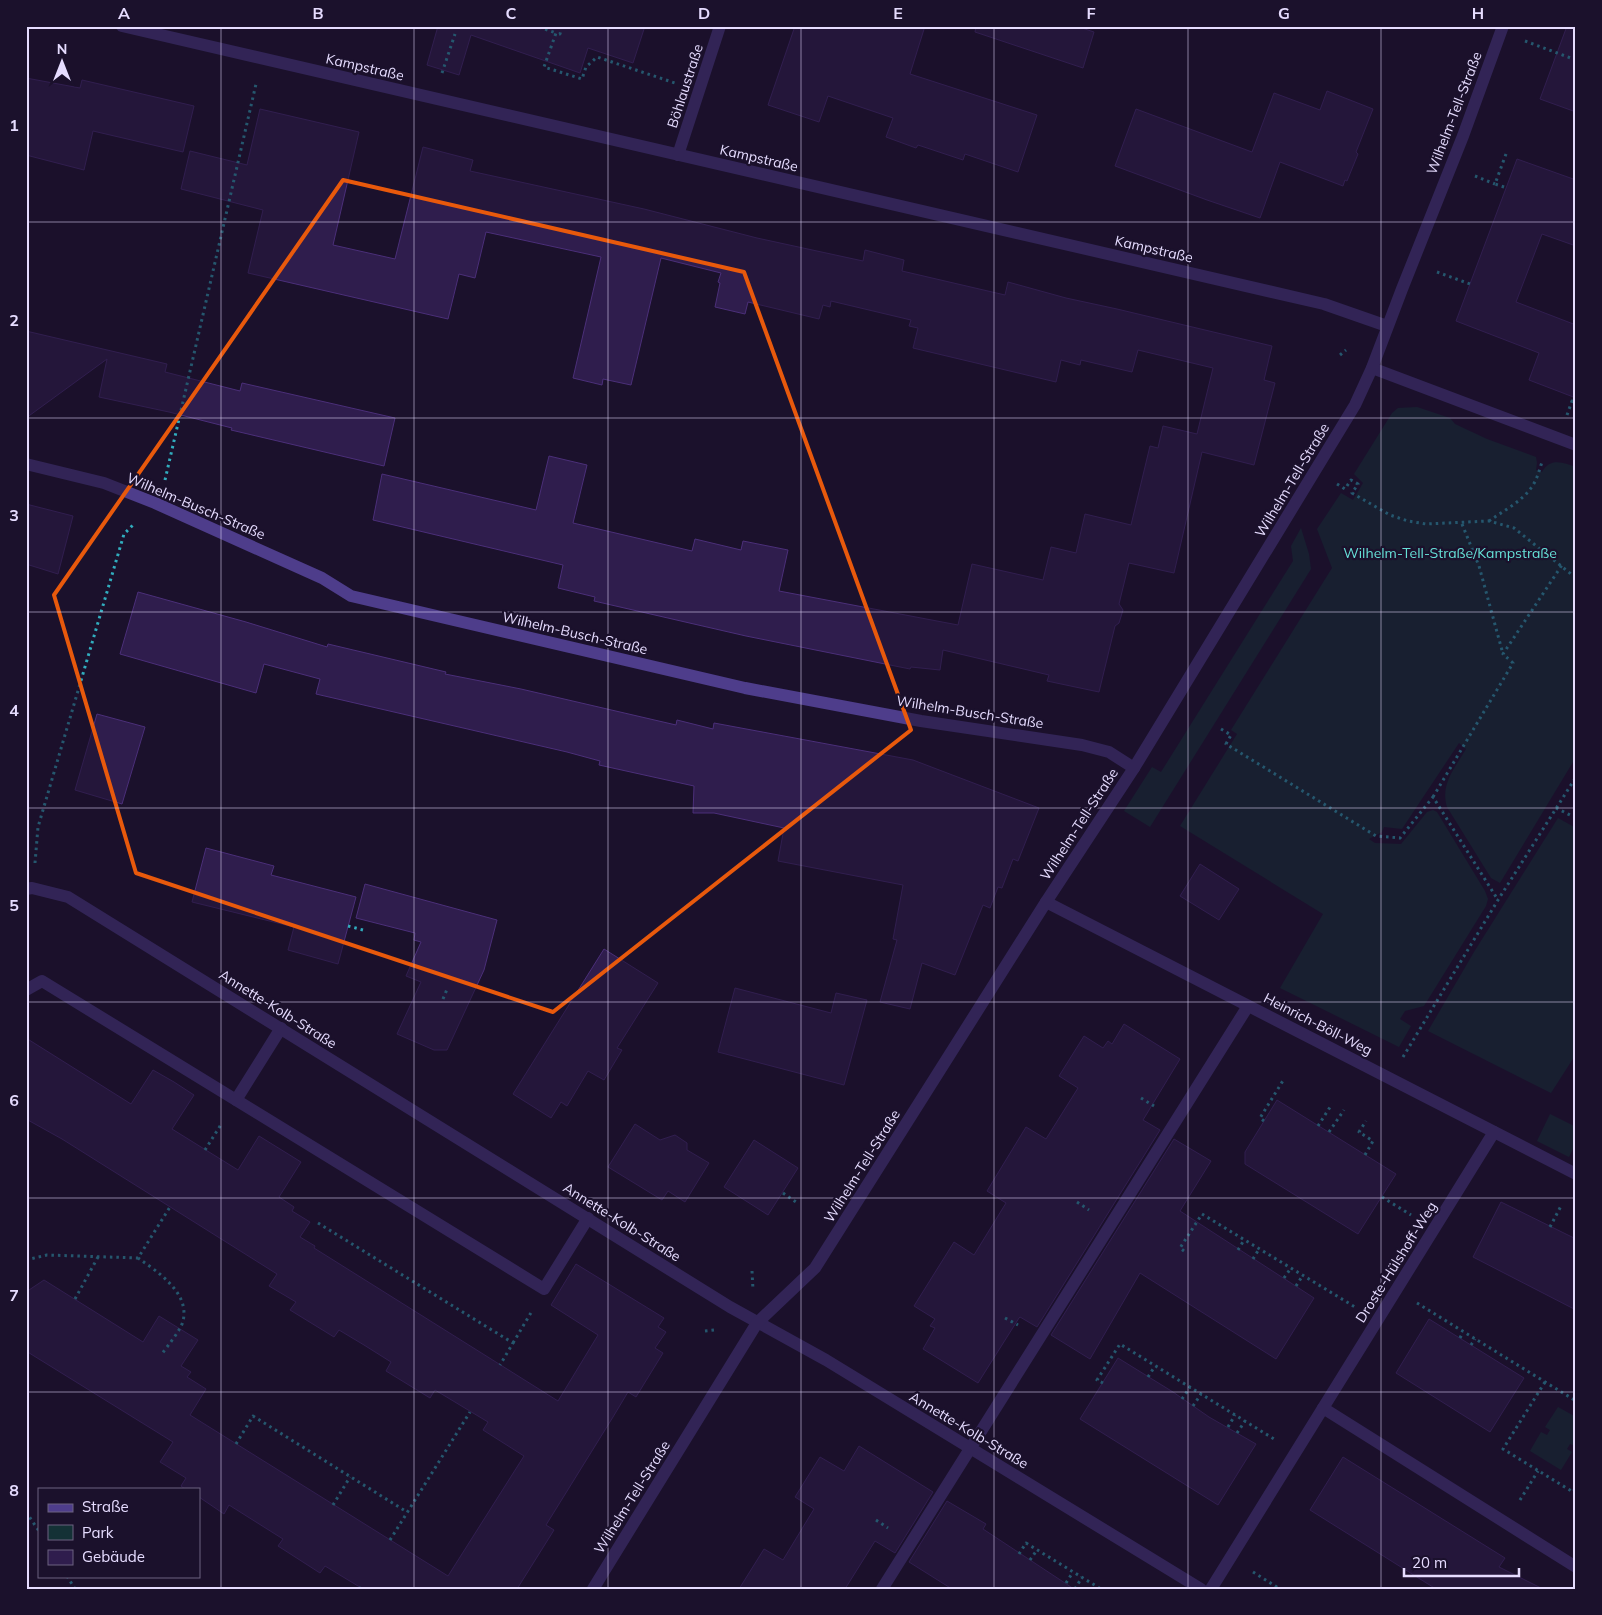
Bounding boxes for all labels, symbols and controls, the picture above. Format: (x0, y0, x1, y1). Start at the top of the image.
text: A (118, 3, 130, 23)
text: B (312, 3, 324, 23)
text: C (506, 3, 517, 23)
text: D (698, 3, 710, 23)
text: E (893, 3, 903, 23)
text: F (1086, 3, 1096, 23)
text: G (1278, 3, 1290, 23)
text: H (1472, 3, 1484, 23)
north arrow (38, 38, 88, 88)
text: N (57, 40, 67, 58)
street label: Böhlaustraße (663, 42, 707, 130)
street label: Kampstraße (324, 49, 406, 85)
street label: Wilhelm-Tell-Straße (1422, 49, 1486, 177)
text: 1 (9, 115, 19, 135)
street label: Kampstraße (718, 140, 800, 176)
street label: Kampstraße (1113, 231, 1195, 267)
text: 2 (9, 310, 19, 330)
street label: Wilhelm-Tell-Straße (1251, 420, 1333, 540)
street label: Wilhelm-Busch-Straße (124, 469, 268, 543)
text: 3 (9, 505, 19, 525)
park label: Wilhelm-Tell-Straße/Kampstraße (1343, 544, 1557, 562)
street label: Wilhelm-Busch-Straße (501, 608, 649, 658)
street label: Wilhelm-Busch-Straße (895, 691, 1045, 733)
text: 4 (9, 700, 19, 720)
street label: Wilhelm-Tell-Straße (1036, 765, 1122, 883)
text: 5 (9, 895, 19, 915)
street label: Annette-Kolb-Straße (216, 965, 340, 1053)
street label: Heinrich-Böll-Weg (1261, 989, 1375, 1059)
text: 6 (9, 1090, 19, 1110)
street label: Wilhelm-Tell-Straße (820, 1106, 904, 1226)
street label: Annette-Kolb-Straße (560, 1178, 684, 1266)
street label: Droste-Hülshoff-Weg (1351, 1198, 1441, 1326)
text: 7 (9, 1285, 19, 1305)
street label: Annette-Kolb-Straße (906, 1387, 1032, 1473)
street label: Wilhelm-Tell-Straße (590, 1437, 674, 1557)
text: 8 (9, 1480, 19, 1500)
legend (38, 1488, 200, 1578)
text: Straße (82, 1497, 129, 1516)
text: Park (82, 1523, 114, 1542)
scale bar (1404, 1545, 1520, 1577)
text: Gebäude (82, 1547, 145, 1566)
text: 20 m (1412, 1553, 1447, 1572)

